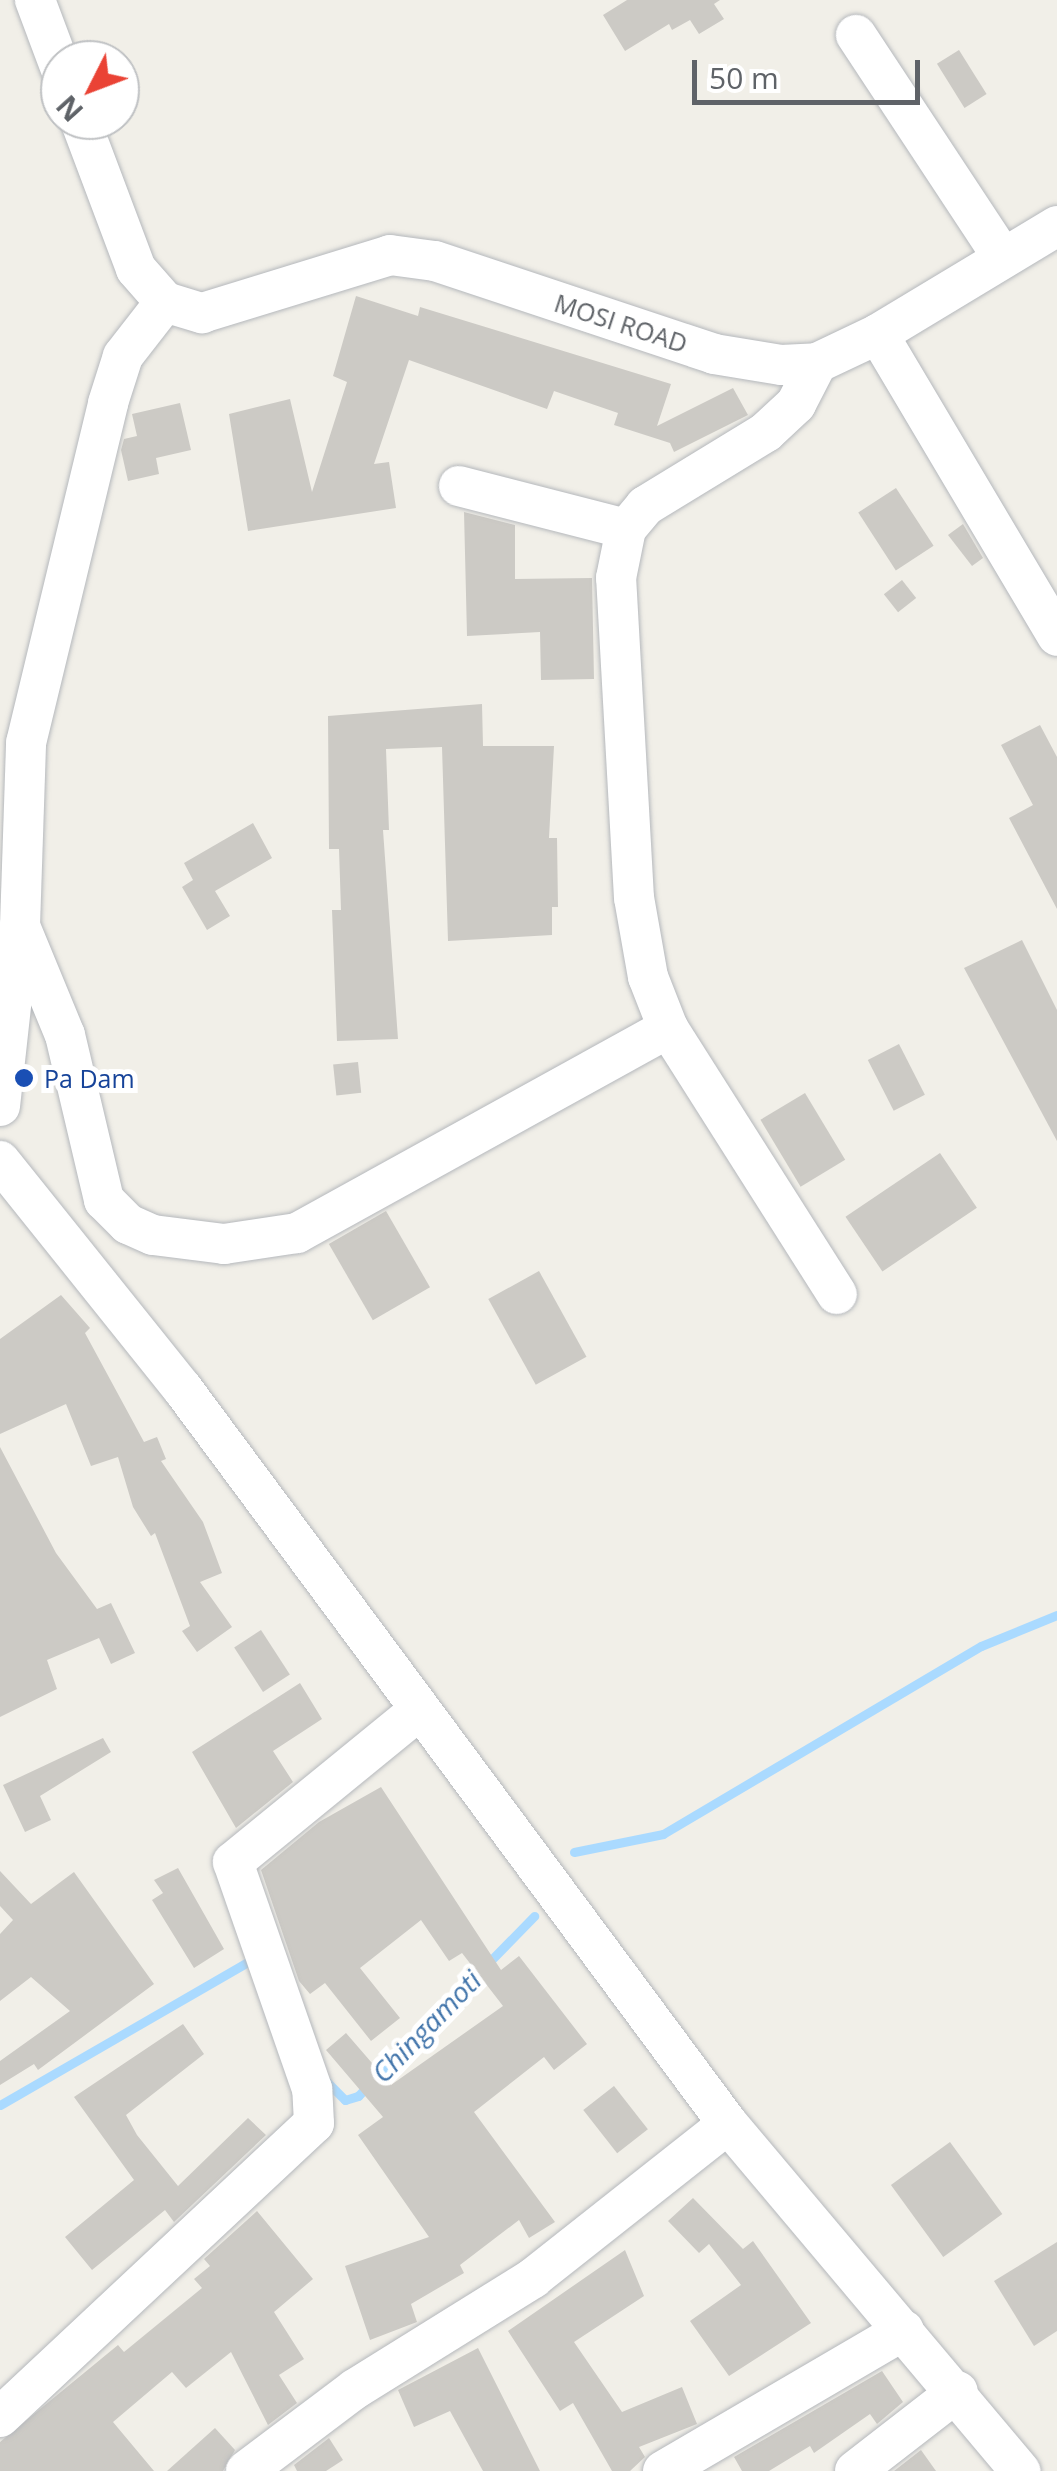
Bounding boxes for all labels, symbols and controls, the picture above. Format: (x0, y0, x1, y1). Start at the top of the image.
north arrow (40, 40, 140, 140)
scale bar (697, 40, 924, 102)
text: 50 m (709, 57, 779, 98)
text: N (47, 88, 91, 130)
street label: MOSI ROAD (551, 287, 691, 359)
place label: Pa Dam (44, 1063, 135, 1093)
marker: Pa Dam (13, 1067, 35, 1089)
water label: Chingamoti (364, 1963, 488, 2089)

